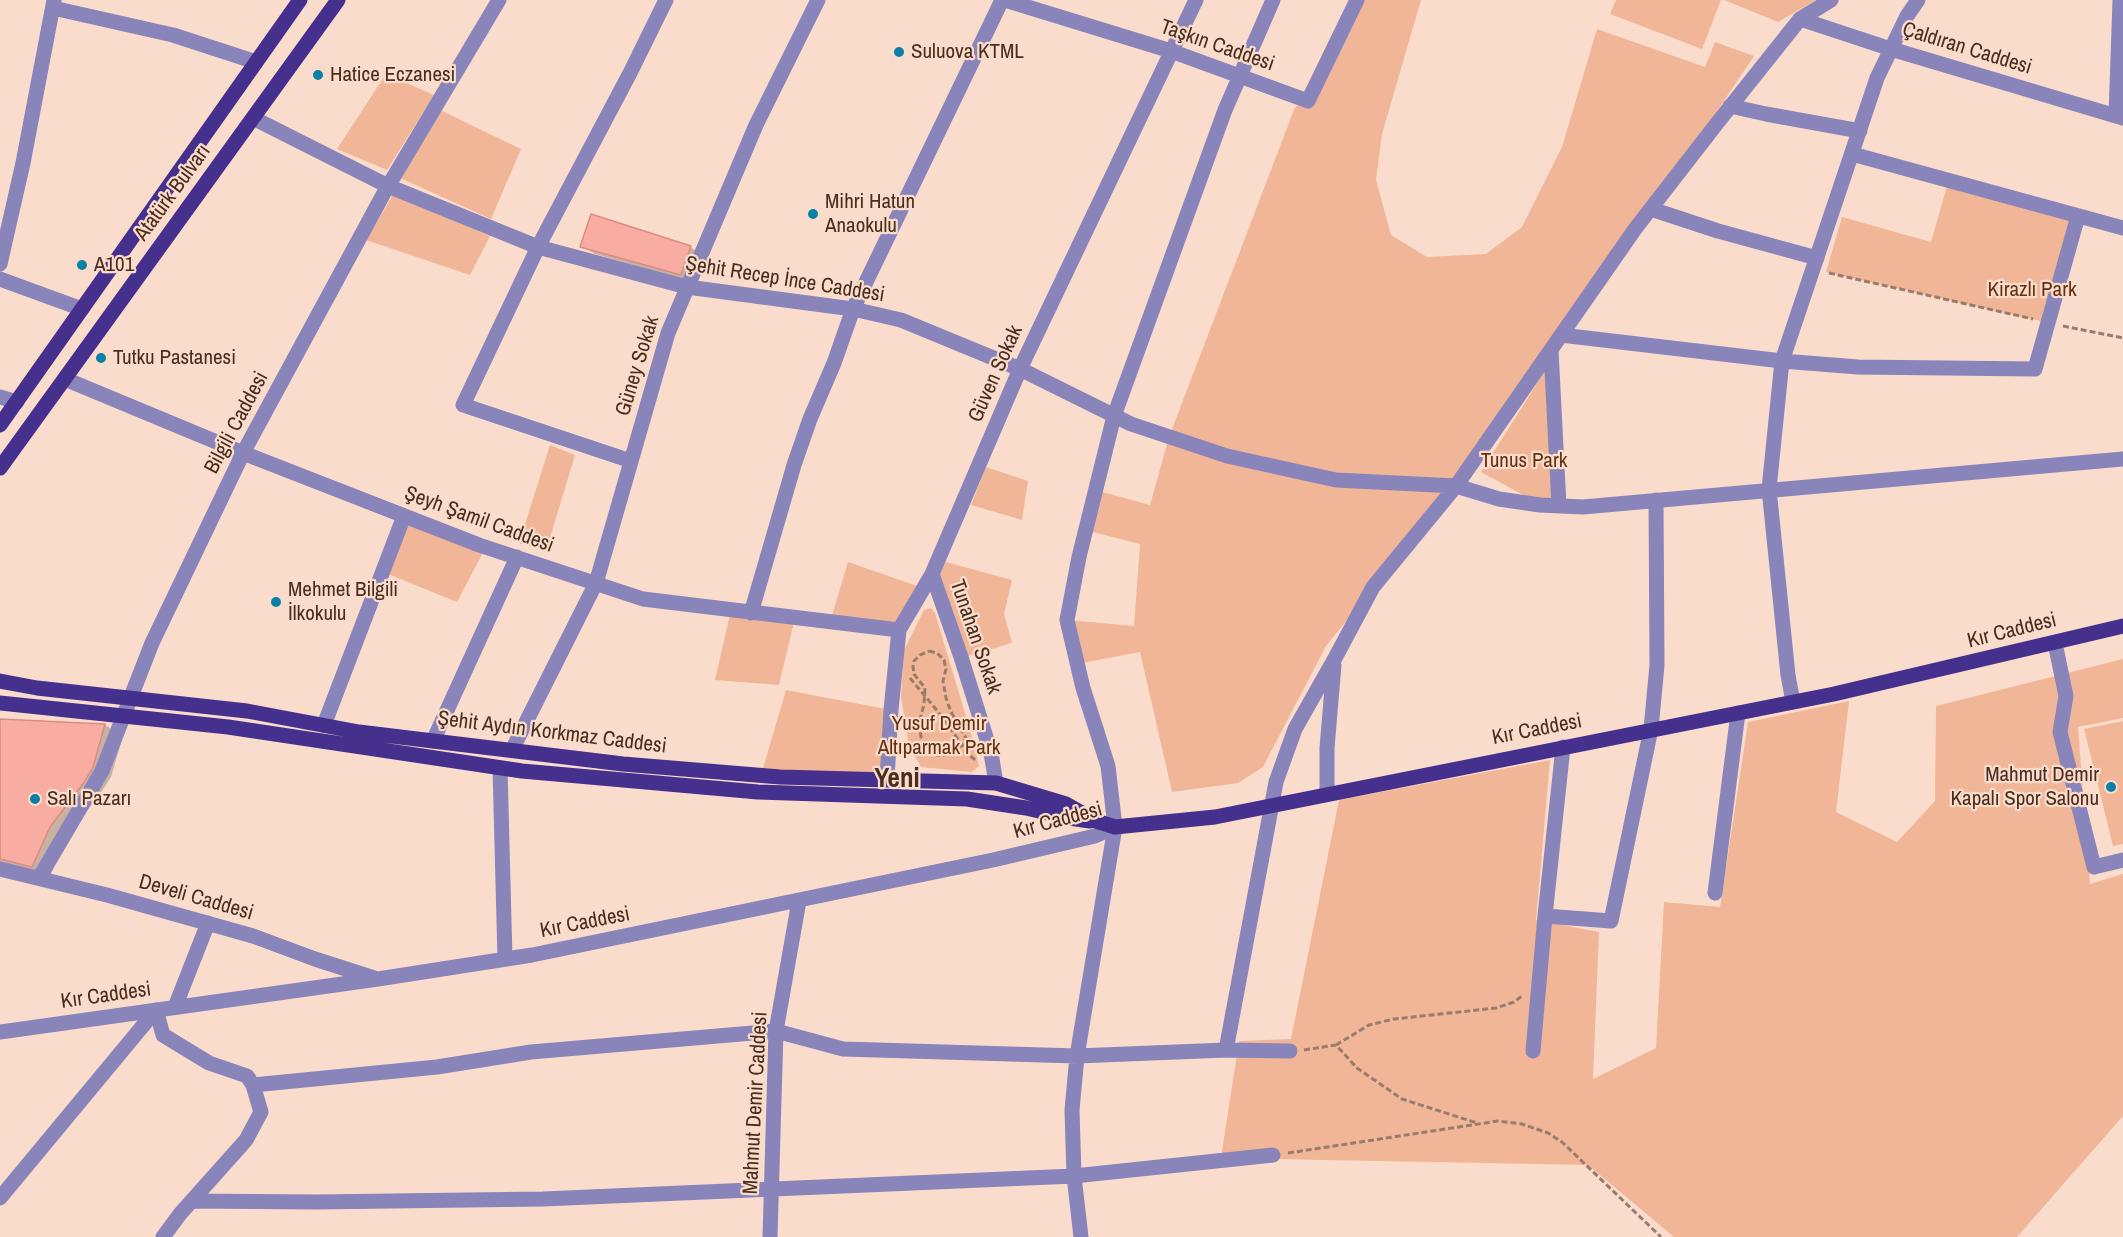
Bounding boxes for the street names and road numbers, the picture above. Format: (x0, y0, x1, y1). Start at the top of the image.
street label: Taşkın Caddesi (1157, 15, 1277, 77)
street label: Çaldıran Caddesi (1899, 17, 2035, 81)
street label: Atatürk Bulvarı (130, 140, 216, 246)
street label: Şehit Recep İnce Caddesi (684, 252, 886, 308)
street label: Güney Sokak (611, 313, 665, 419)
street label: Güven Sokak (963, 322, 1029, 426)
street label: Bilgili Caddesi (200, 368, 274, 478)
street label: Şeyh Şamil Caddesi (401, 481, 557, 559)
street label: Tunahan Sokak (944, 577, 1006, 697)
street label: Kır Caddesi (1965, 608, 2059, 654)
street label: Şehit Aydın Korkmaz Caddesi (436, 706, 668, 760)
street label: Kır Caddesi (1490, 709, 1584, 751)
street label: Kır Caddesi (1011, 797, 1105, 845)
street label: Develi Caddesi (136, 870, 256, 926)
street label: Kır Caddesi (538, 902, 632, 944)
street label: Kır Caddesi (59, 977, 153, 1015)
street label: Mahmut Demir Caddesi (739, 1011, 773, 1195)

